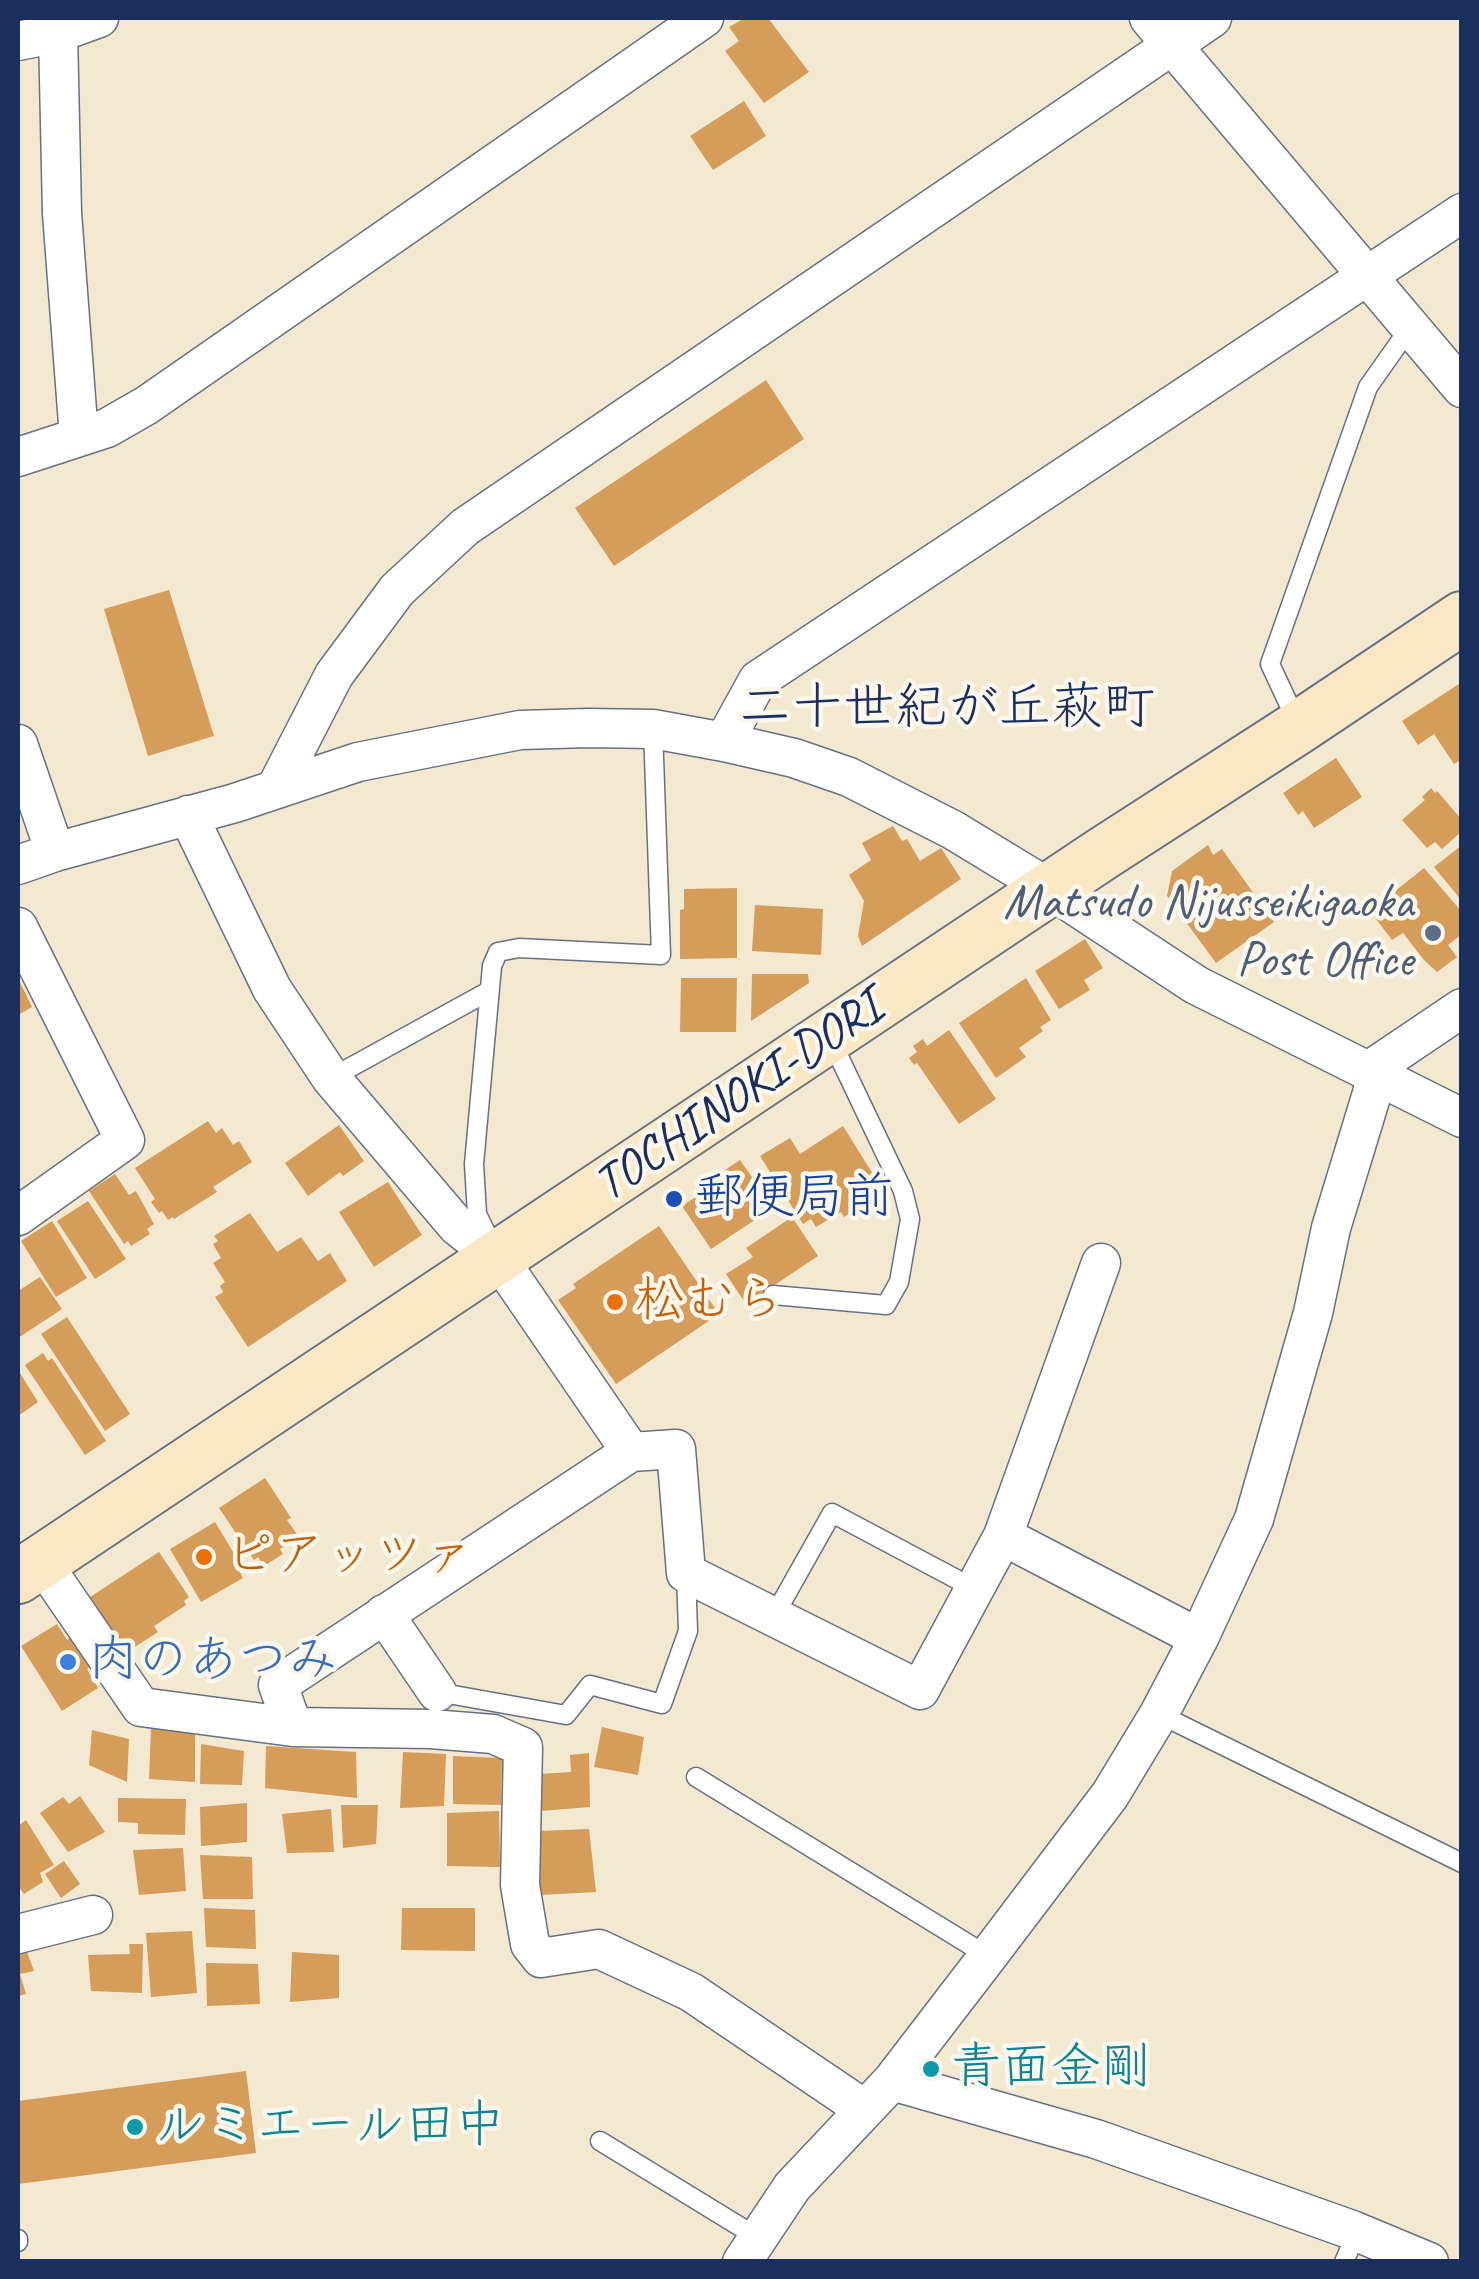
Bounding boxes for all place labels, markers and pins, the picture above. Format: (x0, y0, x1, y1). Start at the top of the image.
place label: Matsudo Nijusseikigaoka Post Office (1003, 874, 1413, 992)
marker: Matsudo Nijusseikigaoka Post Office (1422, 922, 1444, 944)
place label: 郵便局前 (694, 1169, 894, 1229)
marker: 郵便局前 (663, 1188, 685, 1210)
place label: 松むら (635, 1272, 785, 1332)
marker: 松むら (604, 1291, 626, 1313)
place label: ピアッツァ (224, 1527, 474, 1587)
marker: ピアッツァ (193, 1546, 215, 1568)
place label: 肉のあつみ (88, 1632, 338, 1692)
marker: 肉のあつみ (57, 1651, 79, 1673)
place label: 青面金剛 (951, 2039, 1151, 2099)
marker: 青面金剛 (920, 2058, 942, 2080)
place label: ルミエール田中 (155, 2097, 505, 2157)
marker: ルミエール田中 (124, 2116, 146, 2138)

